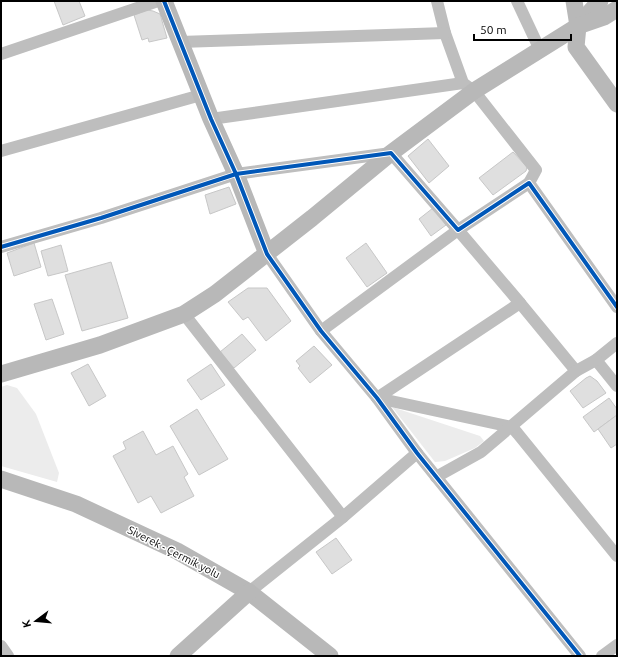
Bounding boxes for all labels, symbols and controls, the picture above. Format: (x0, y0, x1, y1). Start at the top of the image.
scale bar (474, 16, 571, 42)
text: 50 m (480, 23, 507, 36)
street label: Siverek - Çermik yolu (126, 524, 222, 580)
north arrow (16, 601, 56, 641)
text: K (19, 618, 33, 629)

